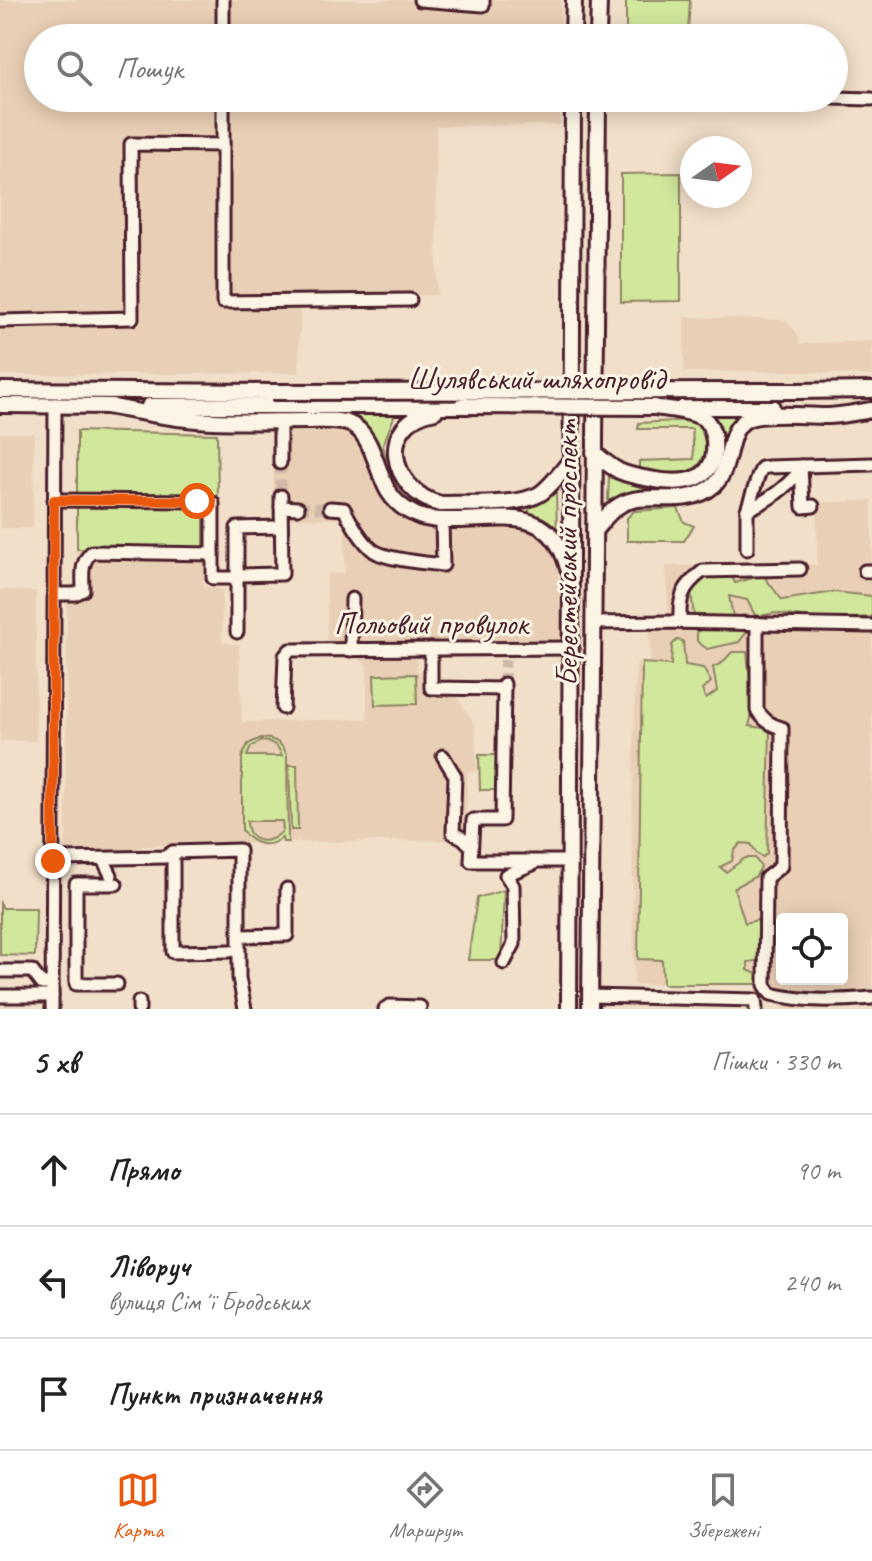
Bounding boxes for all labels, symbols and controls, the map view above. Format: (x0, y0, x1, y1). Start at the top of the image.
search box (24, 24, 848, 112)
icon: search (52, 46, 96, 90)
text: Пошук (116, 49, 183, 87)
north arrow (680, 136, 752, 208)
street label: Шулявський шляхопровід (407, 358, 668, 399)
street label: Берестейський проспект (546, 418, 587, 686)
route start (179, 483, 215, 519)
street label: Польовий провулок (334, 603, 530, 644)
route end (35, 843, 71, 879)
map controls (776, 913, 848, 985)
button: locate (776, 913, 848, 985)
text: 5 хв (32, 1040, 78, 1083)
text: Пішки · 330 m (712, 1045, 840, 1078)
icon: ahead (32, 1148, 76, 1192)
text: Прямо (108, 1151, 179, 1189)
text: 90 m (796, 1154, 840, 1187)
text: Ліворуч (108, 1247, 189, 1285)
icon: left (32, 1260, 76, 1304)
text: 240 m (784, 1266, 840, 1299)
text: вулиця Сімʼї Бродських (108, 1285, 309, 1318)
icon: arrive (32, 1372, 76, 1416)
text: Пункт призначення (108, 1375, 322, 1413)
tab: Карта (113, 1468, 163, 1544)
tab: Маршрут (389, 1468, 462, 1544)
tab: Збережені (687, 1468, 759, 1544)

